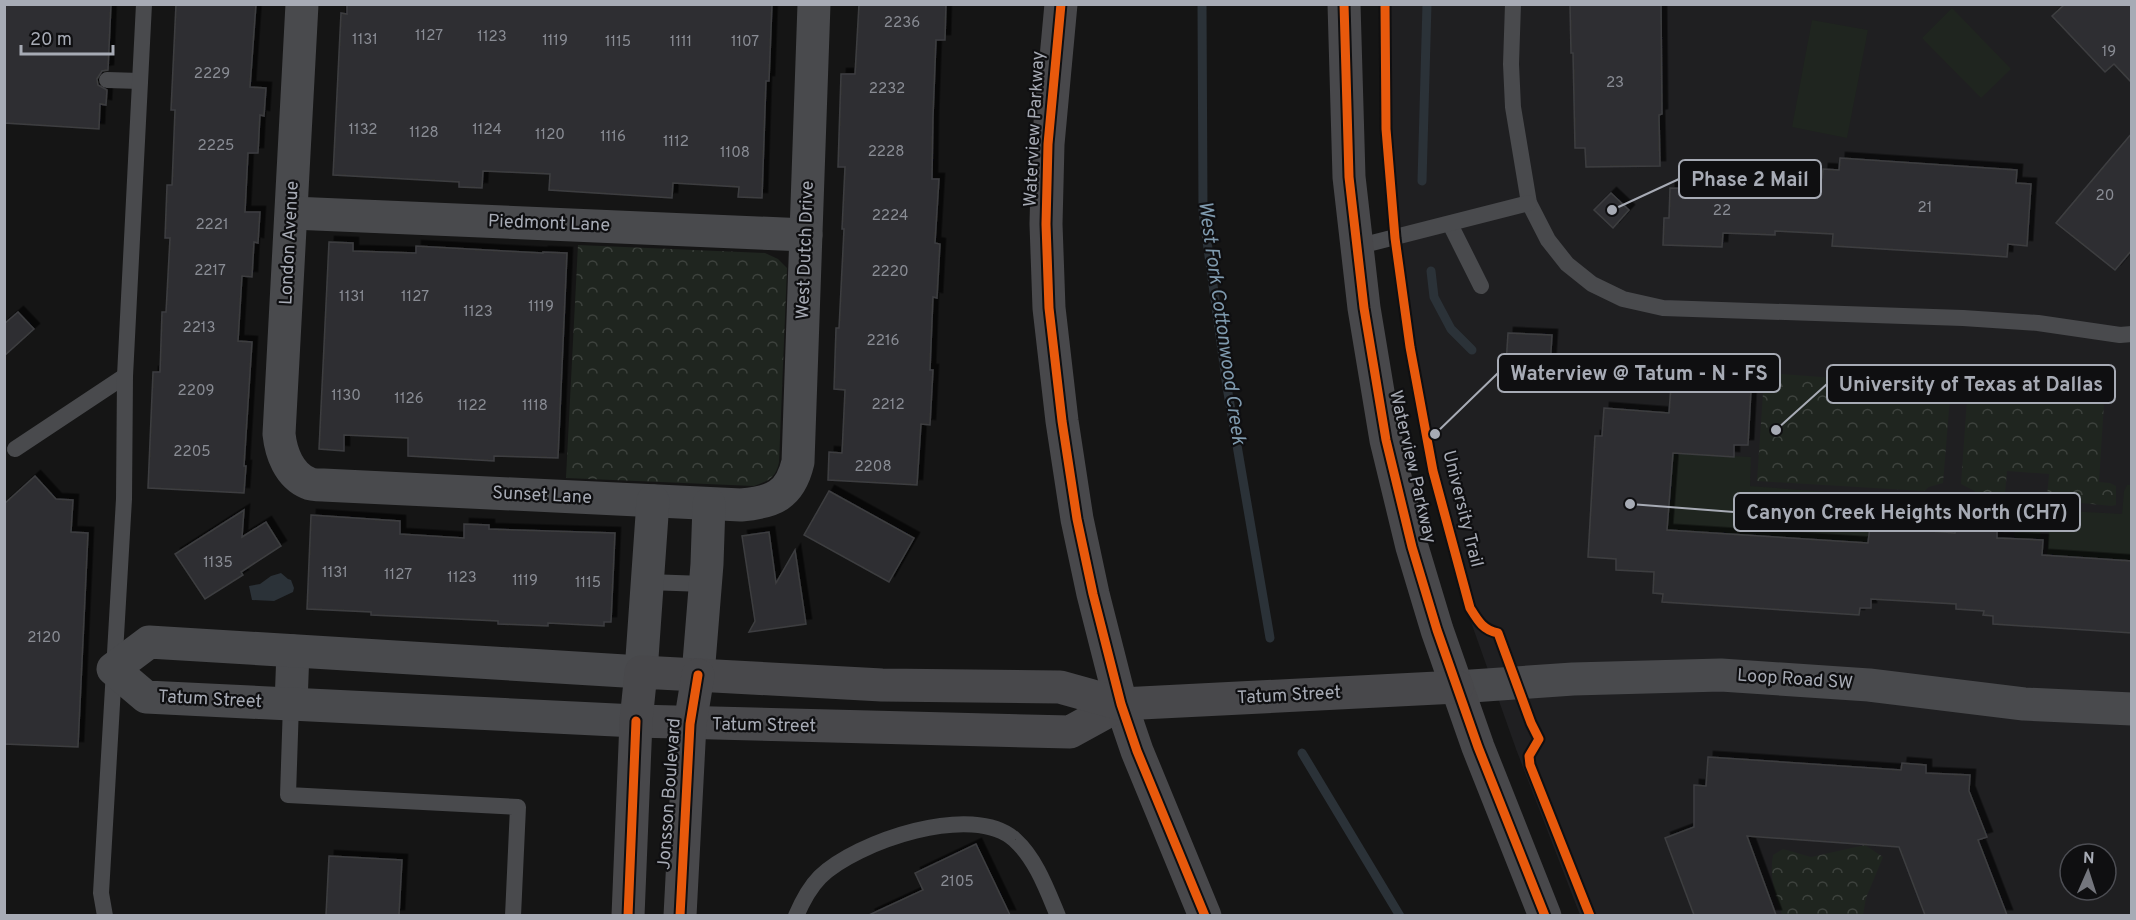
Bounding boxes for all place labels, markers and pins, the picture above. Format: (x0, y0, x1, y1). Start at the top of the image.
callout: Phase 2 Mail (1679, 160, 1821, 198)
callout: Waterview @ Tatum - N - FS (1498, 354, 1780, 392)
callout: University of Texas at Dallas (1827, 365, 2115, 403)
callout: Canyon Creek Heights North (CH7) (1734, 493, 2080, 531)

